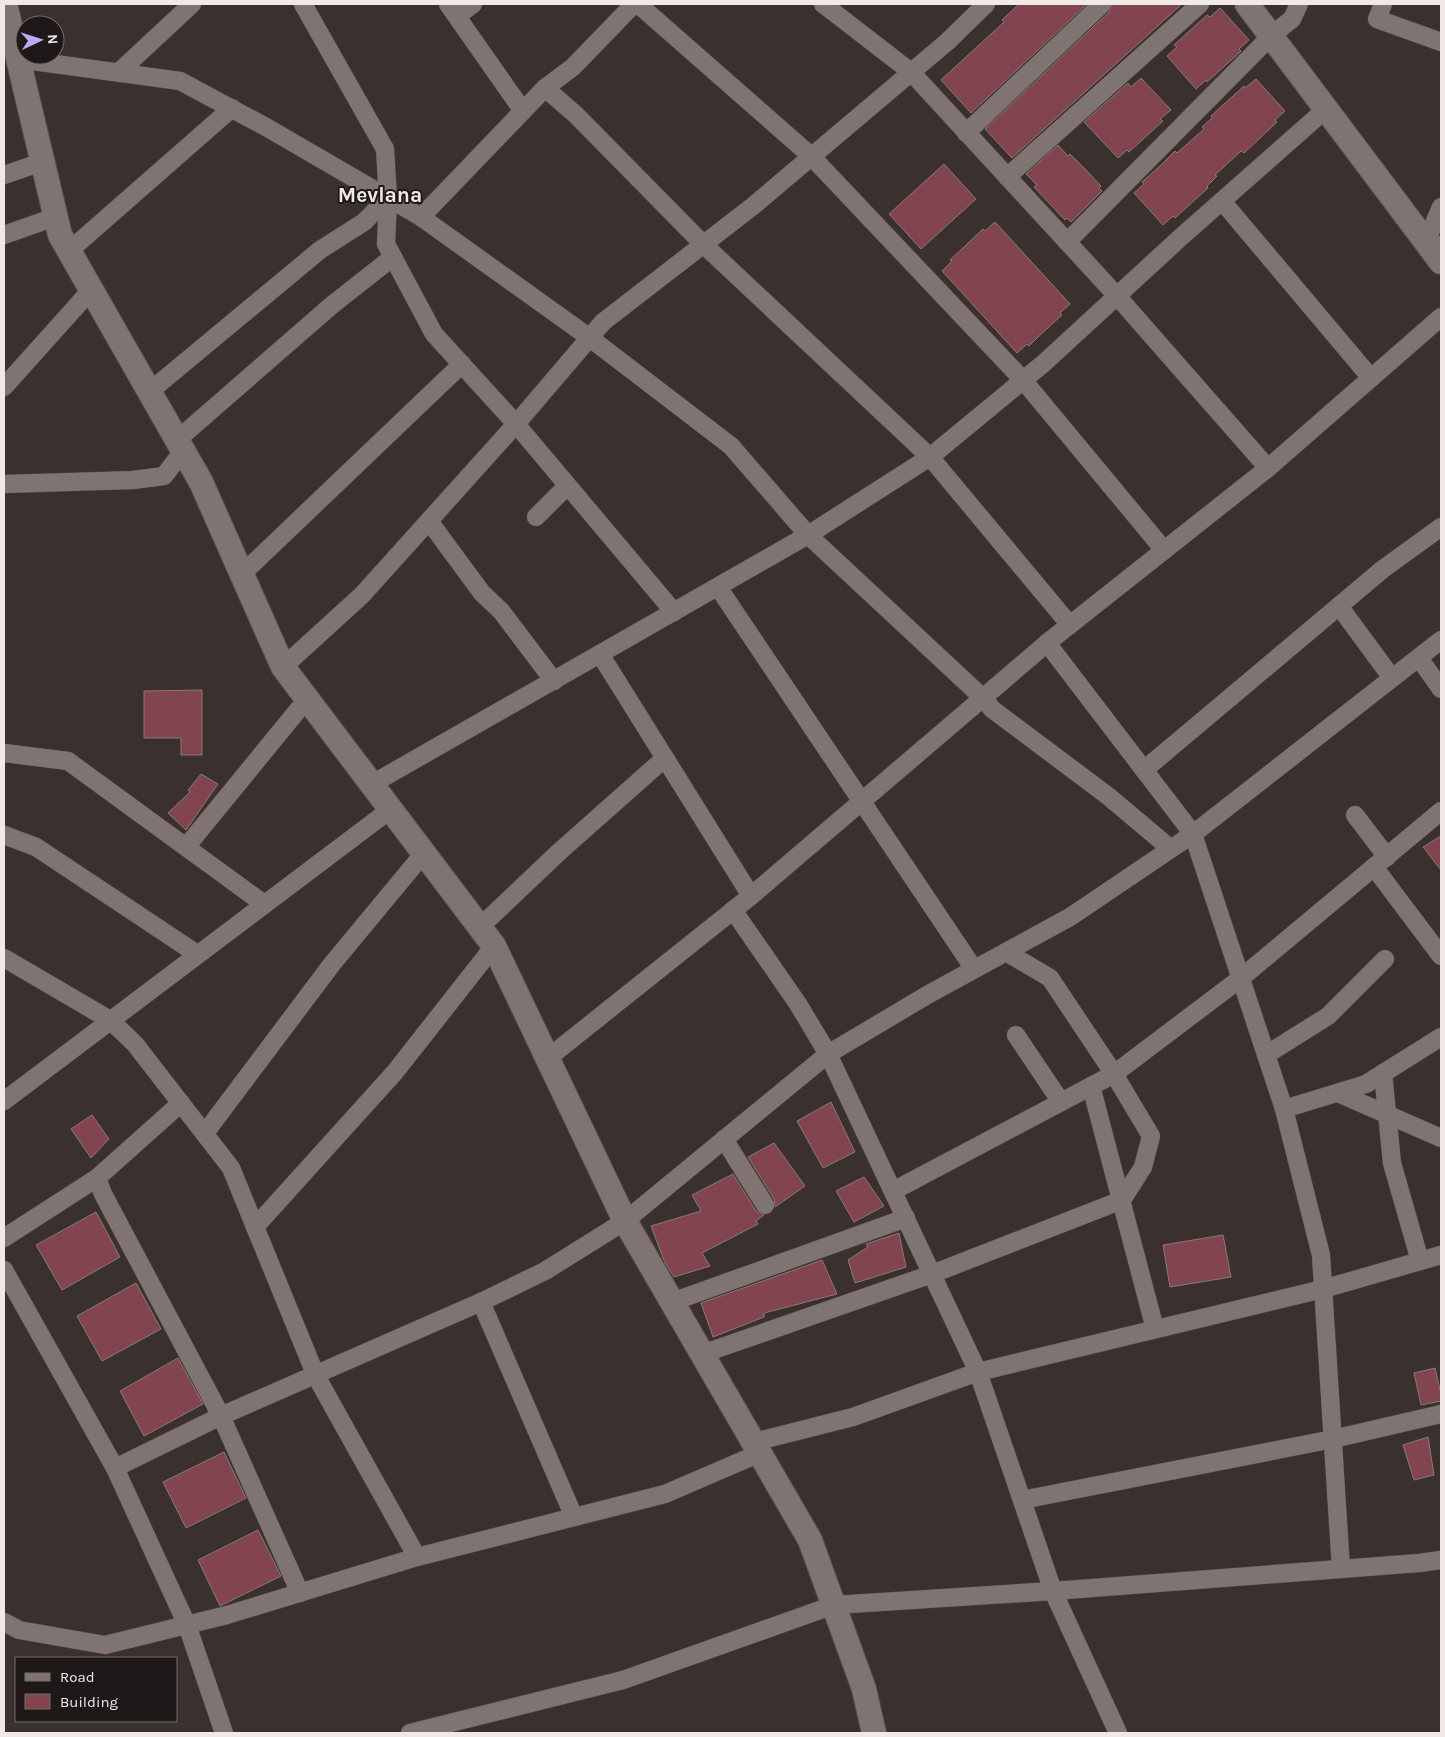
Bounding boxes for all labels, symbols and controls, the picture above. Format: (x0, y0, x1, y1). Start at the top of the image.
north arrow (15, 15, 65, 65)
text: N (44, 34, 61, 45)
district label: Mevlana (338, 183, 422, 207)
legend (15, 1657, 178, 1722)
text: Road (60, 1668, 95, 1686)
text: Building (60, 1693, 118, 1711)

